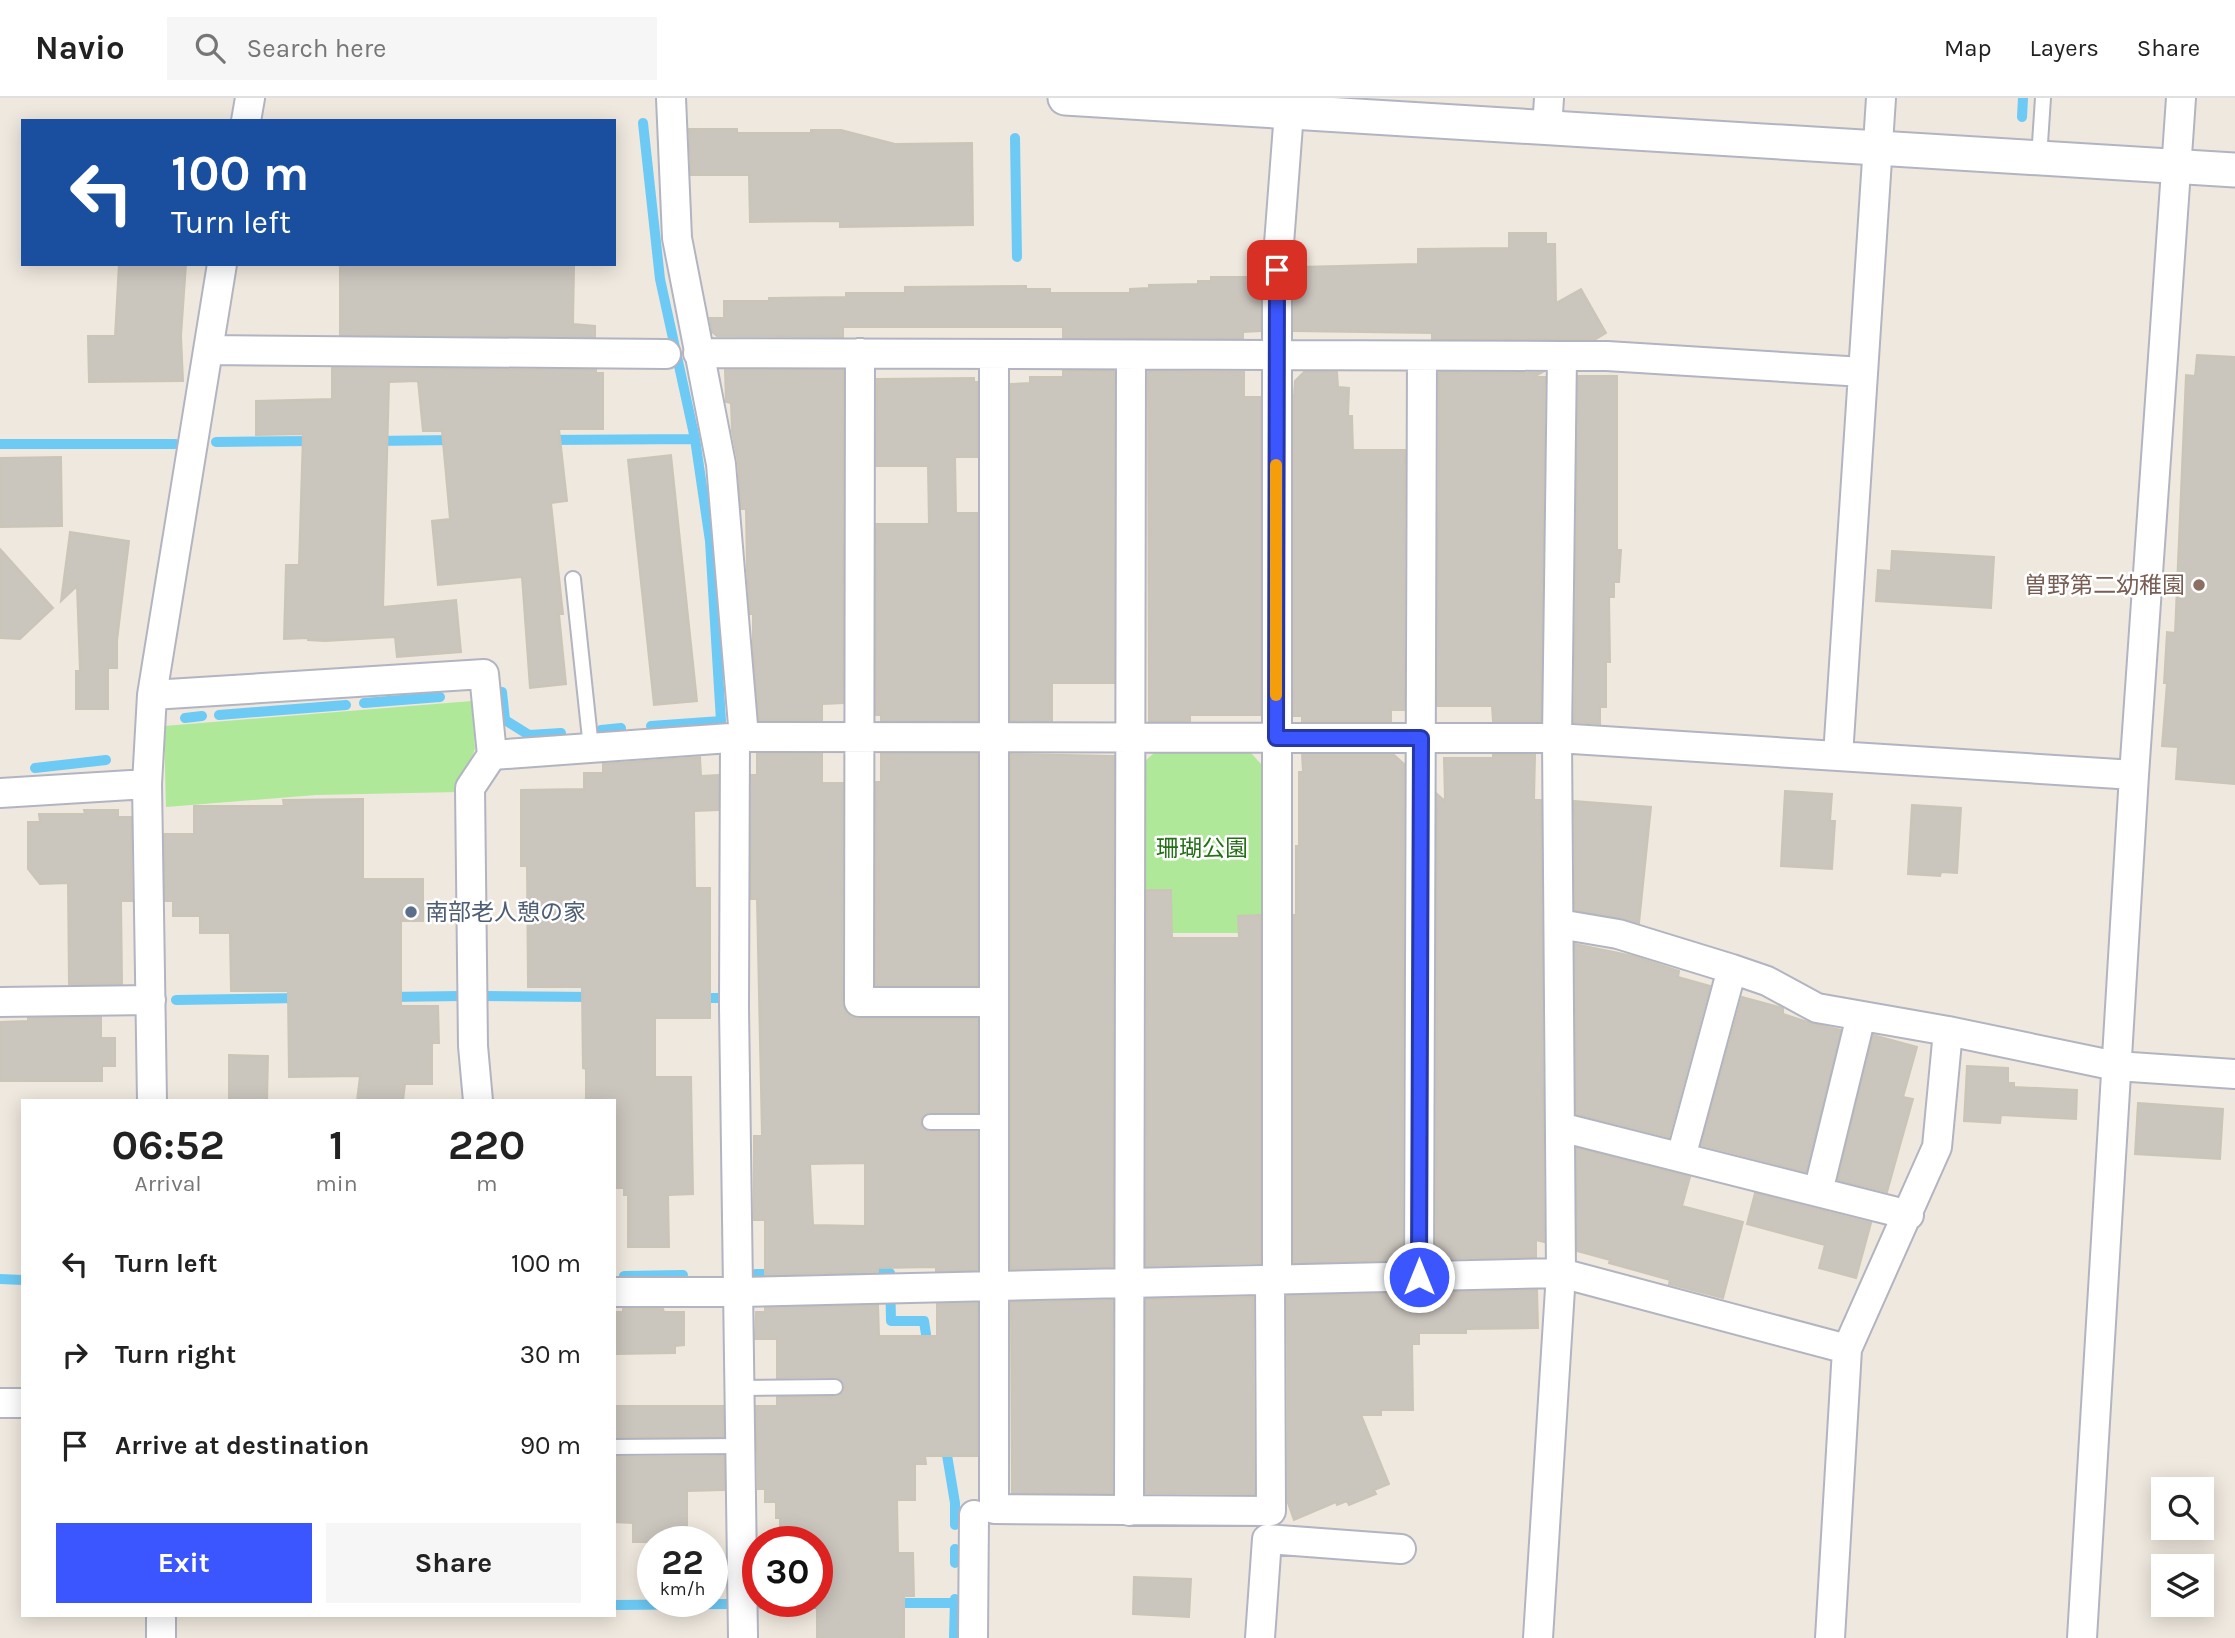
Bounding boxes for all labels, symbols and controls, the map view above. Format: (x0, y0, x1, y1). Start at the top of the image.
search box (167, 17, 657, 80)
text: Navio (35, 29, 125, 67)
icon: search (191, 29, 229, 67)
text: Search here (247, 33, 386, 64)
text: Map (1944, 34, 1992, 62)
text: Layers (2030, 34, 2099, 62)
text: Share (2137, 34, 2200, 62)
text: 100 m (171, 145, 309, 202)
icon: left (56, 147, 147, 238)
text: Turn left (171, 204, 291, 241)
pin (1247, 240, 1307, 300)
icon: arrive (1258, 251, 1296, 289)
place label: 曽野第二幼稚園 (2024, 572, 2185, 599)
marker: 曽野第二幼稚園 (2191, 577, 2207, 593)
park label: 珊瑚公園 (1156, 835, 1248, 862)
place label: 南部老人憩の家 (425, 899, 586, 926)
marker: 南部老人憩の家 (403, 904, 419, 920)
text: 06:52 (112, 1120, 225, 1170)
text: 1 (329, 1120, 344, 1170)
text: 220 (448, 1120, 525, 1170)
text: Arrival (134, 1170, 202, 1197)
text: min (315, 1170, 358, 1197)
text: m (476, 1170, 498, 1197)
position arrow (1382, 1240, 1456, 1314)
icon: left (56, 1245, 94, 1283)
text: Turn left (115, 1248, 217, 1279)
text: 100 m (511, 1248, 581, 1279)
icon: right (56, 1336, 94, 1374)
text: Turn right (115, 1339, 236, 1370)
text: 30 m (520, 1339, 581, 1370)
icon: arrive (56, 1427, 94, 1465)
text: Arrive at destination (115, 1430, 369, 1461)
text: 90 m (520, 1430, 581, 1461)
map controls (2151, 1477, 2214, 1617)
button: search (2151, 1477, 2214, 1540)
button: Exit (56, 1523, 312, 1603)
button: Share (326, 1523, 581, 1603)
speed limit sign: 30 (742, 1526, 833, 1617)
text: 22 (661, 1542, 704, 1583)
button: layers (2151, 1554, 2214, 1617)
text: km/h (660, 1578, 705, 1600)

